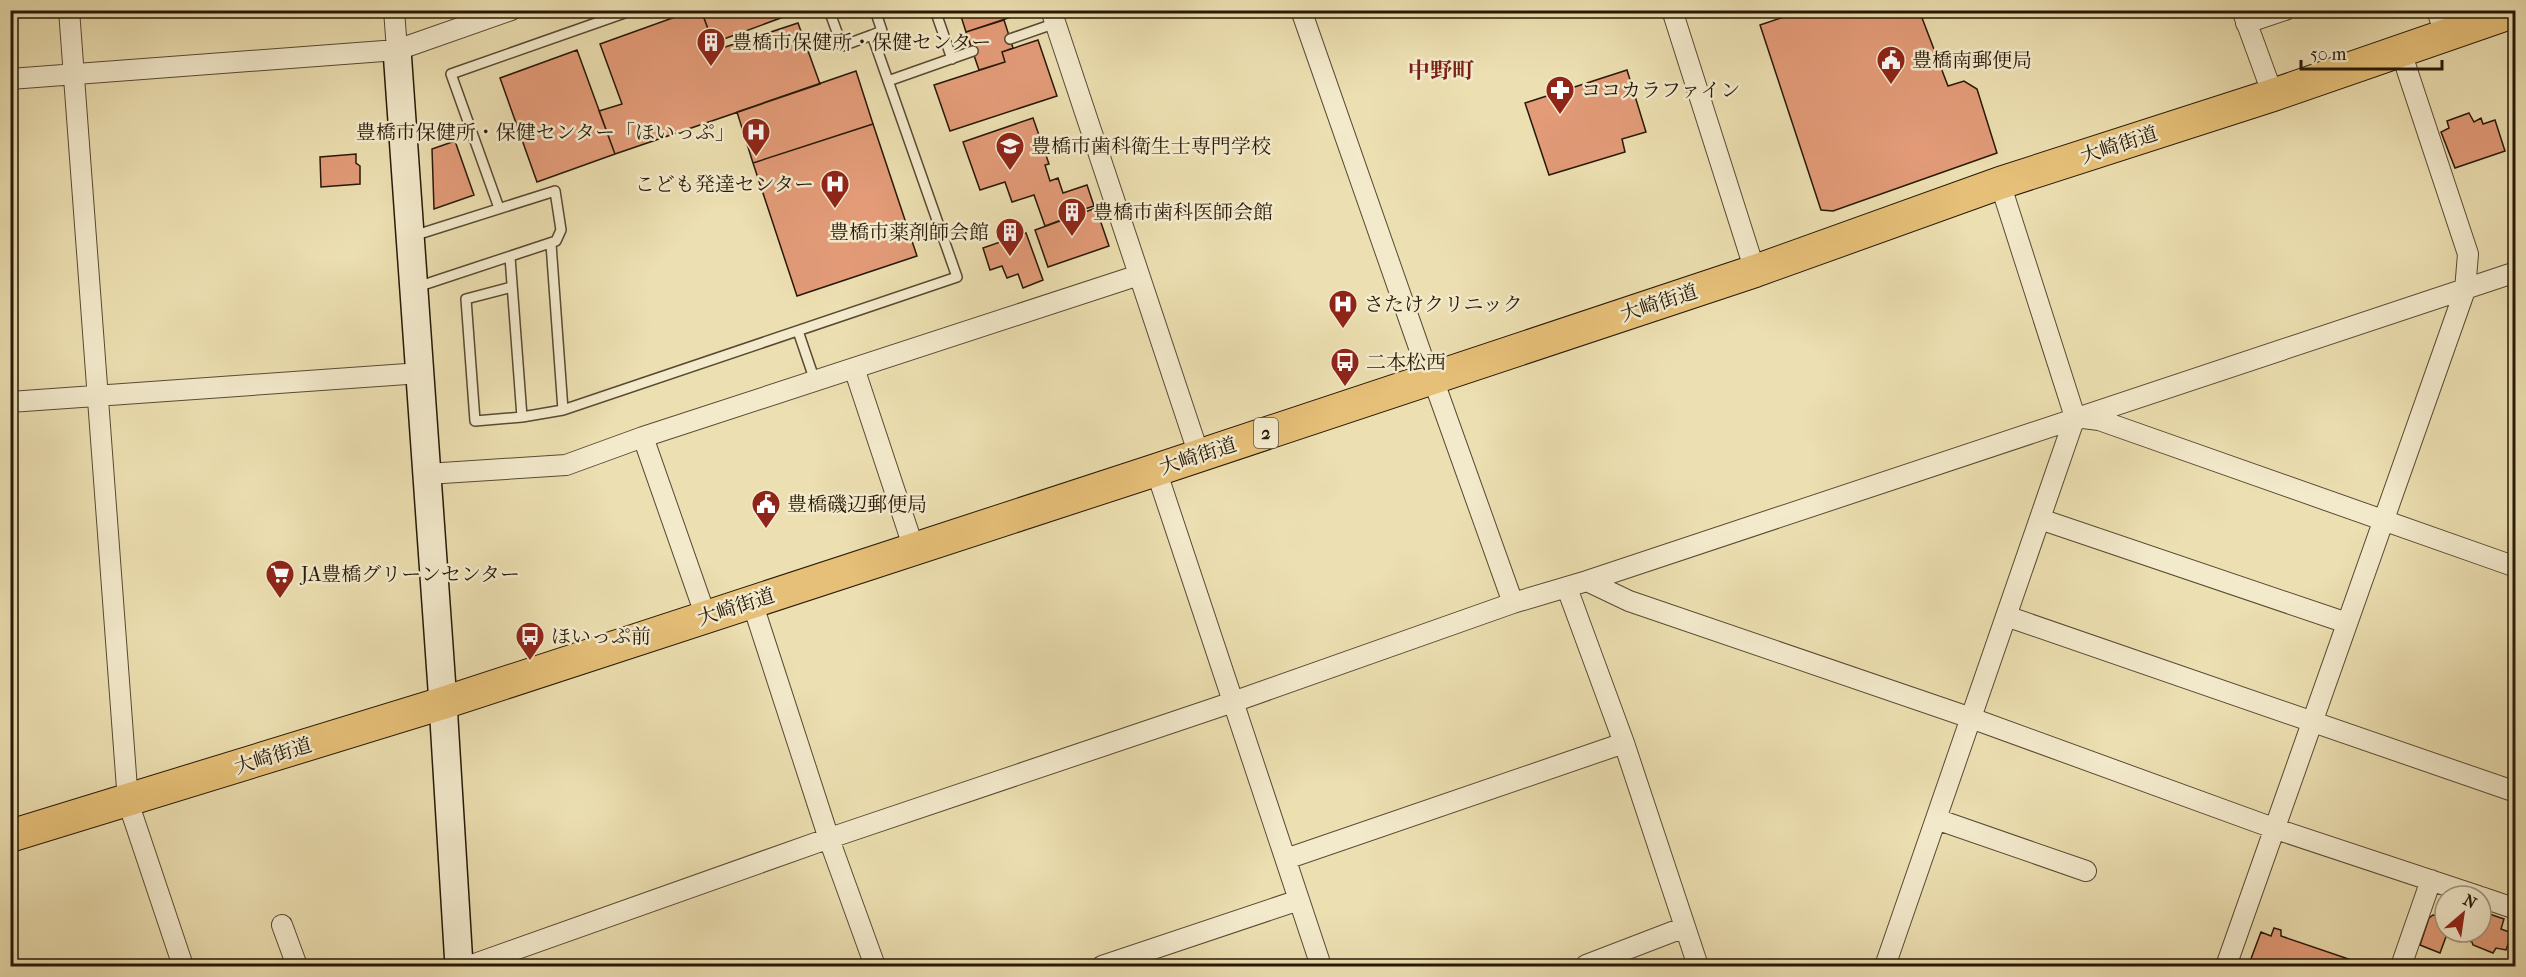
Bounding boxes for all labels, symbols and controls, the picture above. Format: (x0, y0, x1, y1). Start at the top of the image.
building icon: 豊橋市保健所・保健センター (695, 26, 727, 68)
place label: 豊橋市保健所・保健センター (732, 31, 991, 54)
scale bar (2301, 33, 2442, 71)
public building icon: 豊橋南郵便局 (1875, 44, 1907, 86)
text: 50 m (2310, 44, 2347, 65)
place label: 豊橋南郵便局 (1912, 49, 2032, 72)
district label: 中野町 (1408, 58, 1474, 84)
pharmacy icon: ココカラファイン (1544, 74, 1576, 116)
place label: ココカラファイン (1581, 79, 1741, 102)
hospital icon: 豊橋市保健所・保健センター「ほいっぷ」 (740, 116, 772, 158)
place label: 豊橋市保健所・保健センター「ほいっぷ」 (356, 121, 735, 144)
street label: 大崎街道 (2077, 122, 2161, 168)
school or university icon: 豊橋市歯科衛生士専門学校 (994, 130, 1026, 172)
place label: 豊橋市歯科衛生士専門学校 (1031, 135, 1271, 158)
hospital icon: こども発達センター (819, 168, 851, 210)
place label: こども発達センター (635, 173, 814, 196)
building icon: 豊橋市歯科医師会館 (1056, 196, 1088, 238)
place label: 豊橋市歯科医師会館 (1093, 201, 1273, 224)
building icon: 豊橋市薬剤師会館 (994, 216, 1026, 258)
place label: 豊橋市薬剤師会館 (829, 221, 989, 244)
street label: 大崎街道 (1617, 280, 1701, 326)
hospital icon: さたけクリニック (1327, 288, 1359, 330)
place label: さたけクリニック (1364, 293, 1523, 316)
bus stop icon: 二本松西 (1329, 346, 1361, 388)
place label: 二本松西 (1366, 351, 1446, 374)
road number: 2 (1254, 418, 1278, 448)
street label: 大崎街道 (1156, 433, 1240, 479)
public building icon: 豊橋磯辺郵便局 (750, 488, 782, 530)
place label: 豊橋磯辺郵便局 (787, 493, 927, 516)
supermarket icon: JA豊橋グリーンセンター (264, 558, 296, 600)
place label: JA豊橋グリーンセンター (299, 563, 520, 586)
street label: 大崎街道 (694, 584, 778, 630)
bus stop icon: ほいっぷ前 (514, 620, 546, 662)
place label: ほいっぷ前 (551, 625, 651, 648)
street label: 大崎街道 (231, 733, 315, 779)
north arrow (2433, 884, 2493, 944)
text: N (2460, 890, 2481, 913)

